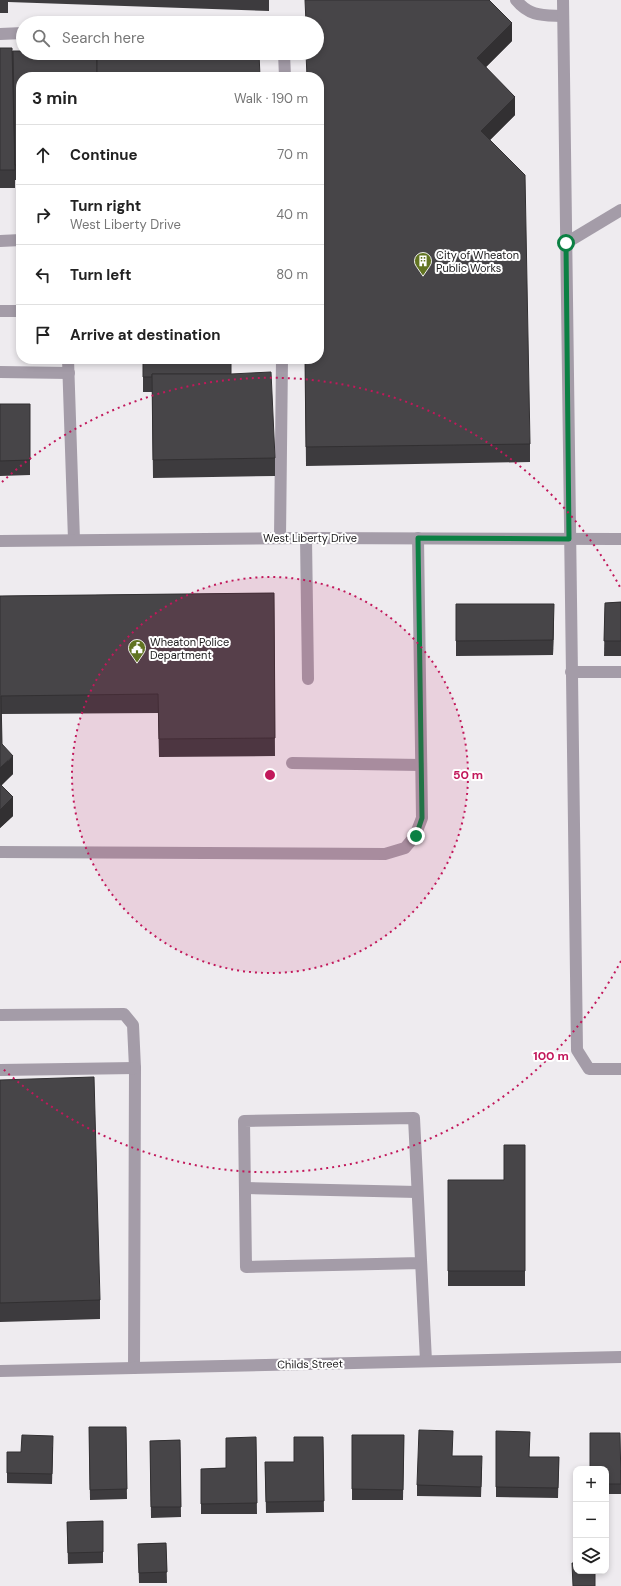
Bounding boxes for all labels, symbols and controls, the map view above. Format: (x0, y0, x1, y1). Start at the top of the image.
search box (16, 16, 324, 60)
icon: search (30, 27, 52, 49)
text: Search here (62, 28, 145, 48)
text: 3 min (32, 87, 77, 109)
text: Walk · 190 m (234, 90, 308, 107)
icon: ahead (32, 144, 54, 166)
text: Continue (70, 145, 138, 165)
text: 70 m (277, 146, 308, 163)
text: Turn right (70, 196, 141, 216)
icon: right (32, 204, 54, 226)
text: 40 m (276, 206, 308, 223)
text: West Liberty Drive (70, 216, 181, 233)
route start (557, 234, 575, 252)
place label: City of Wheaton Public Works (436, 248, 519, 275)
building icon: City of Wheaton Public Works (413, 251, 433, 276)
icon: left (32, 264, 54, 286)
text: Turn left (70, 265, 131, 285)
text: 80 m (276, 266, 308, 283)
icon: arrive (32, 324, 54, 346)
text: Arrive at destination (70, 325, 221, 345)
street label: West Liberty Drive (263, 531, 357, 545)
place label: Wheaton Police Department (150, 635, 229, 662)
public building icon: Wheaton Police Department (127, 638, 147, 663)
text: 50 m (453, 767, 483, 783)
centre of rings (263, 768, 277, 782)
route end (407, 827, 425, 845)
text: 100 m (533, 1048, 569, 1064)
street label: Childs Street (277, 1356, 343, 1372)
map controls (573, 1466, 609, 1574)
button: + (573, 1466, 609, 1502)
button: − (573, 1502, 609, 1538)
button: layers (573, 1538, 609, 1574)

